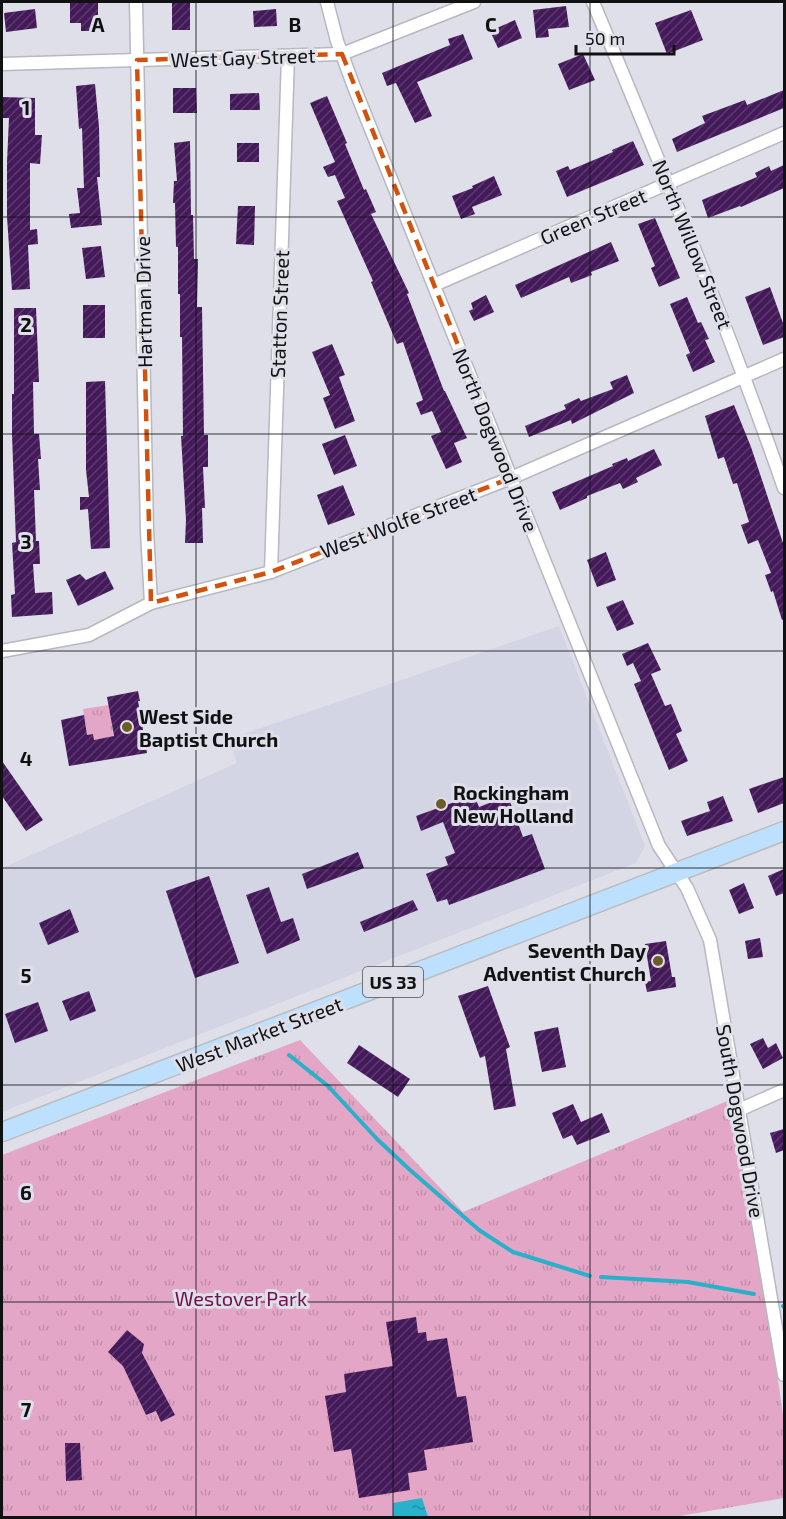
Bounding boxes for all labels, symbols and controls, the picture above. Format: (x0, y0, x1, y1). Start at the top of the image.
text: A (91, 12, 105, 36)
text: B (289, 12, 301, 36)
text: C (485, 12, 497, 36)
scale bar (576, 18, 674, 56)
text: 50 m (585, 27, 625, 49)
street label: West Gay Street (170, 42, 316, 72)
text: 1 (22, 95, 30, 119)
street label: North Willow Street (648, 156, 738, 332)
street label: Green Street (536, 183, 650, 249)
street label: Hartman Drive (130, 236, 156, 368)
street label: Statton Street (265, 249, 293, 378)
text: 2 (20, 312, 32, 336)
street label: North Dogwood Drive (448, 345, 544, 535)
street label: West Wolfe Street (317, 481, 480, 563)
text: 3 (20, 529, 32, 553)
place label: West Side Baptist Church (139, 704, 278, 751)
marker: West Side Baptist Church (120, 720, 134, 734)
text: 4 (20, 746, 33, 770)
place label: Rockingham New Holland (453, 780, 574, 827)
marker: Rockingham New Holland (434, 797, 448, 811)
place label: Seventh Day Adventist Church (483, 938, 647, 985)
marker: Seventh Day Adventist Church (651, 954, 665, 968)
text: 5 (20, 963, 32, 987)
road number: US 33 (363, 967, 423, 997)
street label: West Market Street (172, 991, 346, 1077)
street label: South Dogwood Drive (712, 1022, 770, 1220)
text: 6 (20, 1180, 32, 1204)
park label: Westover Park (175, 1286, 307, 1310)
text: 7 (21, 1397, 32, 1421)

